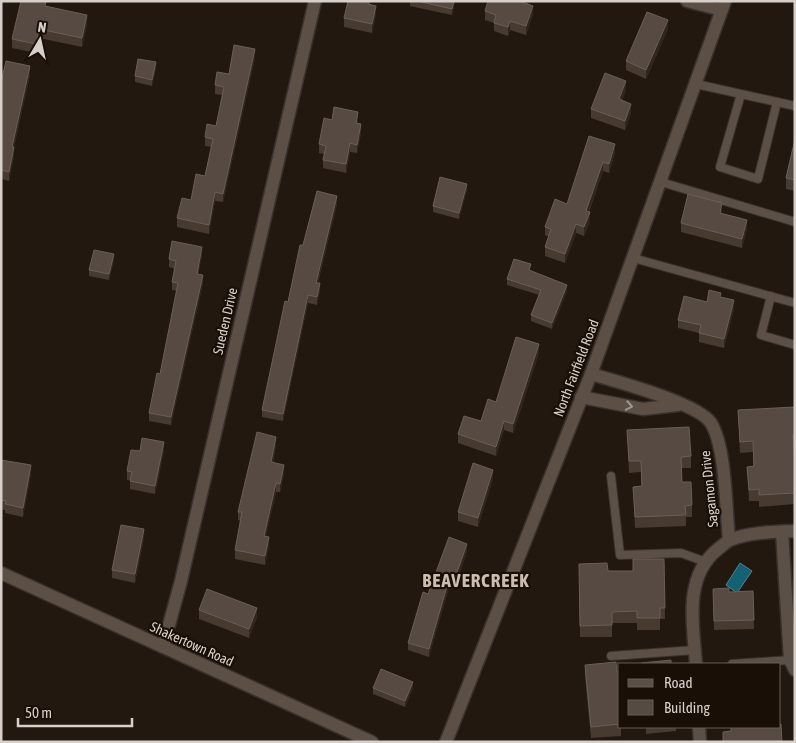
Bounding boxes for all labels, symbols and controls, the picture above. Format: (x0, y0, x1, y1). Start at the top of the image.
north arrow (15, 15, 65, 65)
text: N (37, 19, 47, 36)
street label: Sueden Drive (210, 286, 240, 356)
street label: North Fairfield Road (550, 317, 602, 419)
one-way arrow (625, 400, 633, 411)
street label: Sagamon Drive (697, 450, 721, 528)
district label: BEAVERCREEK (422, 569, 530, 591)
street label: Shakertown Road (148, 618, 236, 670)
legend (618, 663, 781, 728)
text: Road (664, 674, 693, 691)
scale bar (18, 696, 131, 728)
text: Building (664, 699, 710, 716)
text: 50 m (25, 704, 52, 721)

